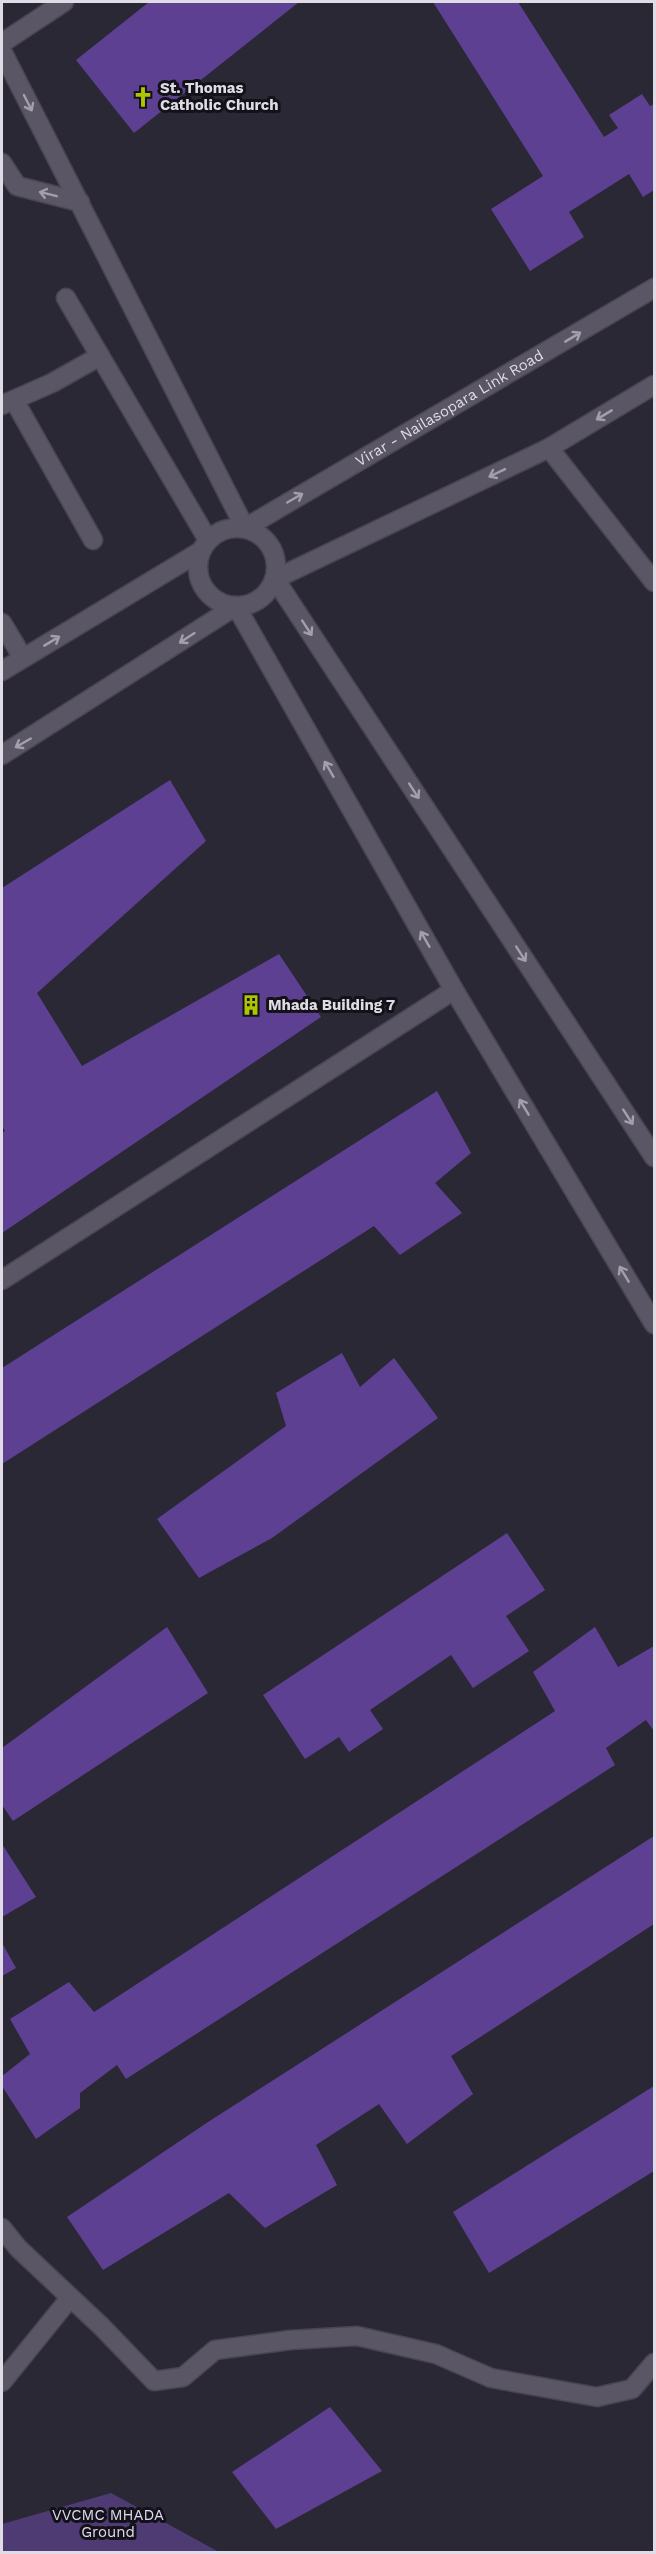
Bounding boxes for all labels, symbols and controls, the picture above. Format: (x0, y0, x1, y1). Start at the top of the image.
place label: St. Thomas Catholic Church (160, 79, 279, 114)
church icon: St. Thomas Catholic Church (131, 85, 155, 109)
one-way arrow (23, 94, 35, 112)
one-way arrow (39, 187, 58, 199)
one-way arrow (564, 331, 581, 343)
street label: Virar - Nailasopara Link Road (352, 346, 547, 470)
one-way arrow (596, 409, 613, 421)
one-way arrow (488, 468, 506, 480)
one-way arrow (286, 492, 303, 504)
one-way arrow (301, 619, 313, 636)
one-way arrow (179, 632, 196, 644)
one-way arrow (43, 635, 60, 647)
one-way arrow (15, 737, 32, 749)
one-way arrow (323, 761, 334, 779)
one-way arrow (409, 782, 421, 799)
one-way arrow (419, 931, 431, 948)
one-way arrow (516, 945, 528, 962)
building icon: Mhada Building 7 (239, 993, 263, 1017)
place label: Mhada Building 7 (268, 996, 395, 1014)
one-way arrow (518, 1099, 530, 1116)
one-way arrow (623, 1108, 635, 1125)
one-way arrow (618, 1266, 630, 1283)
park label: VVCMC MHADA Ground (52, 2506, 164, 2541)

